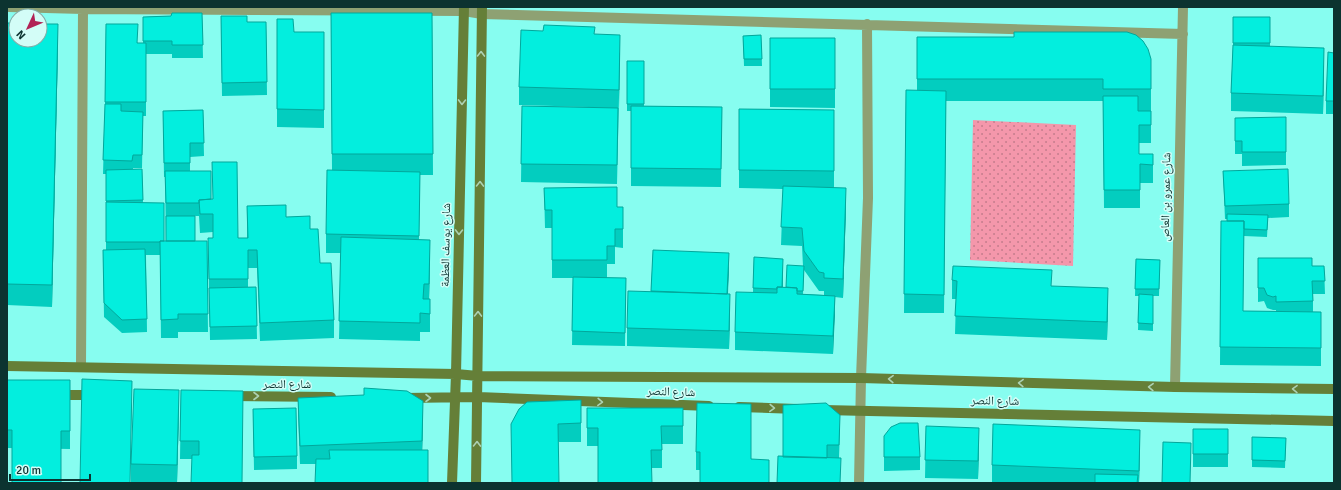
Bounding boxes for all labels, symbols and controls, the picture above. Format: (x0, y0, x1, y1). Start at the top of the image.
north arrow (8, 8, 48, 48)
text: N (14, 27, 29, 42)
one-way arrow (477, 51, 485, 57)
one-way arrow (458, 99, 466, 105)
street label: شارع عمرو بن العاص (1158, 152, 1174, 242)
one-way arrow (476, 181, 484, 187)
street label: شارع يوسف العظمة (438, 203, 454, 287)
one-way arrow (455, 229, 463, 235)
one-way arrow (474, 311, 482, 317)
one-way arrow (888, 374, 894, 383)
street label: شارع النصر (262, 377, 311, 392)
one-way arrow (1018, 378, 1024, 387)
one-way arrow (1148, 382, 1154, 391)
street label: شارع النصر (645, 384, 696, 400)
one-way arrow (1292, 385, 1298, 393)
one-way arrow (253, 392, 259, 400)
street label: شارع النصر (970, 393, 1019, 409)
one-way arrow (425, 394, 431, 402)
one-way arrow (597, 398, 603, 406)
one-way arrow (769, 404, 775, 413)
one-way arrow (473, 441, 481, 447)
scale bar (10, 456, 90, 482)
text: 20 m (16, 463, 41, 478)

